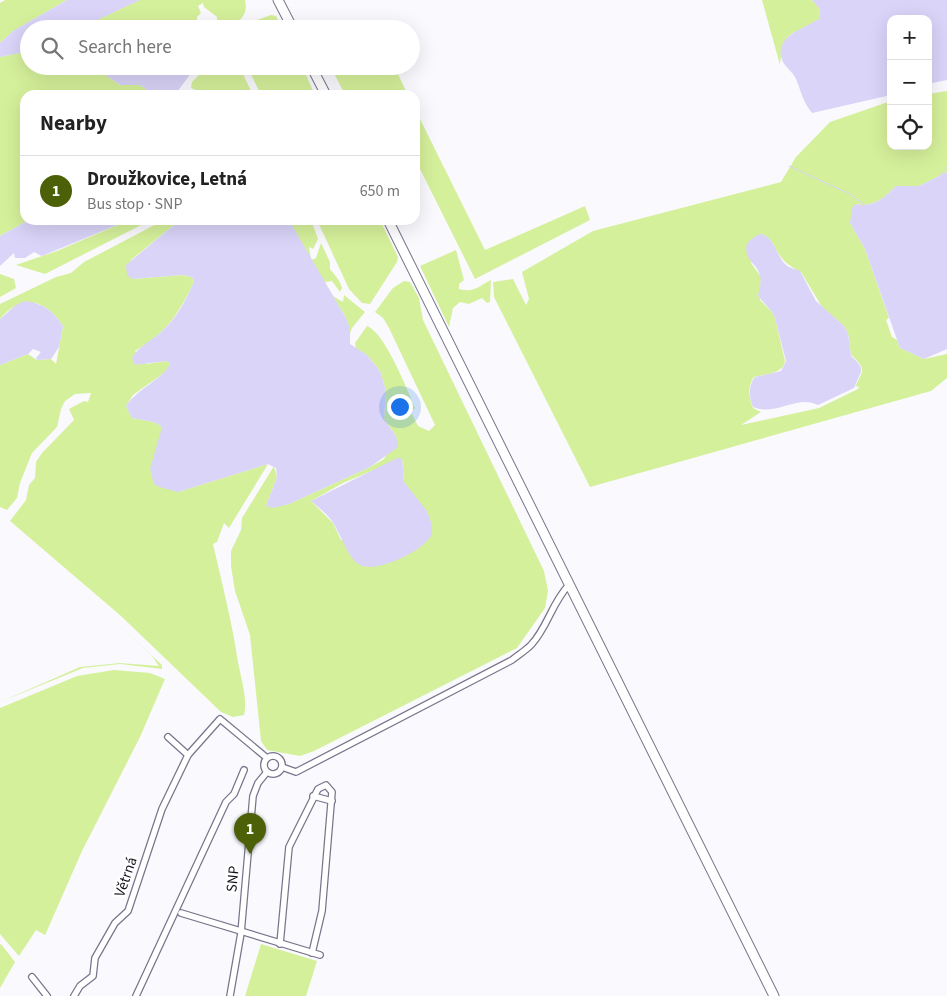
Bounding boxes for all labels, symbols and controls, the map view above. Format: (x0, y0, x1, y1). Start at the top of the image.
map controls (887, 15, 932, 150)
button: + (887, 15, 932, 60)
search box (20, 20, 420, 75)
icon: search (38, 34, 66, 62)
text: Search here (78, 34, 172, 61)
button: − (887, 60, 932, 105)
button: locate (887, 105, 932, 150)
text: Nearby (40, 108, 107, 138)
text: Droužkovice, Letná (87, 166, 247, 193)
text: 1 (52, 180, 60, 202)
text: 650 m (360, 180, 400, 202)
text: Bus stop · SNP (87, 193, 182, 215)
your location (387, 394, 413, 420)
pin: 1 (234, 813, 266, 854)
street label: Větrná (109, 854, 143, 900)
street label: SNP (221, 865, 245, 893)

